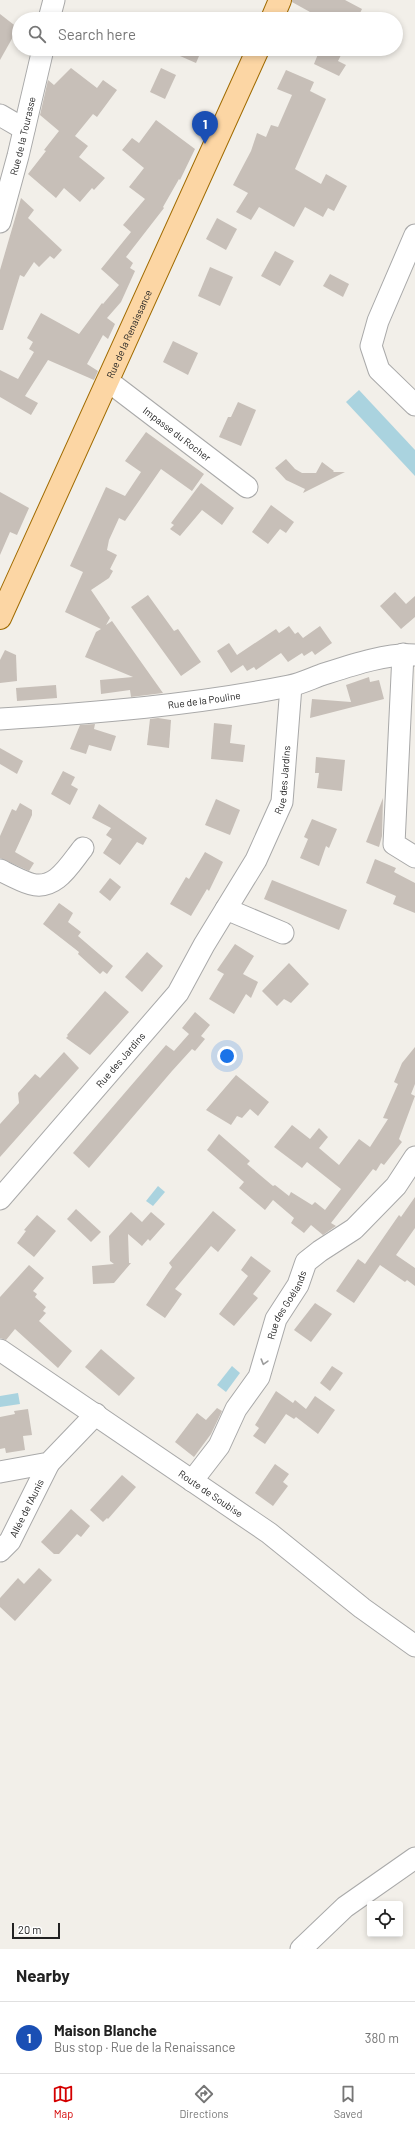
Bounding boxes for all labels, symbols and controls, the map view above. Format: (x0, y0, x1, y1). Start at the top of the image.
search box (12, 12, 403, 56)
icon: search (26, 23, 48, 45)
text: Search here (58, 25, 136, 43)
street label: Rue de la Tourasse (7, 95, 38, 177)
pin: 1 (192, 111, 218, 144)
street label: Rue de la Renaissance (104, 288, 154, 380)
street label: Impasse du Rocher (141, 404, 214, 464)
street label: Rue de la Pouline (167, 689, 241, 711)
street label: Rue des Jardins (271, 745, 292, 816)
street label: Rue des Jardins (93, 1030, 148, 1090)
your location (217, 1046, 237, 1066)
street label: Rue des Goélands (264, 1269, 309, 1341)
one-way arrow (260, 1358, 269, 1365)
street label: Route de Soubise (176, 1467, 245, 1520)
street label: Allée de l'Aunis (7, 1477, 46, 1539)
map controls (367, 1901, 403, 1937)
button: locate (367, 1901, 403, 1937)
scale bar (12, 1921, 60, 1940)
text: 20 m (18, 1923, 41, 1936)
text: Nearby (16, 1965, 70, 1985)
text: Maison Blanche (54, 2021, 157, 2039)
text: 1 (27, 2030, 31, 2046)
text: 380 m (365, 2030, 399, 2046)
text: Bus stop · Rue de la Renaissance (54, 2039, 235, 2055)
tab: Map (52, 2083, 74, 2120)
tab: Directions (179, 2083, 229, 2120)
tab: Saved (334, 2083, 363, 2120)

